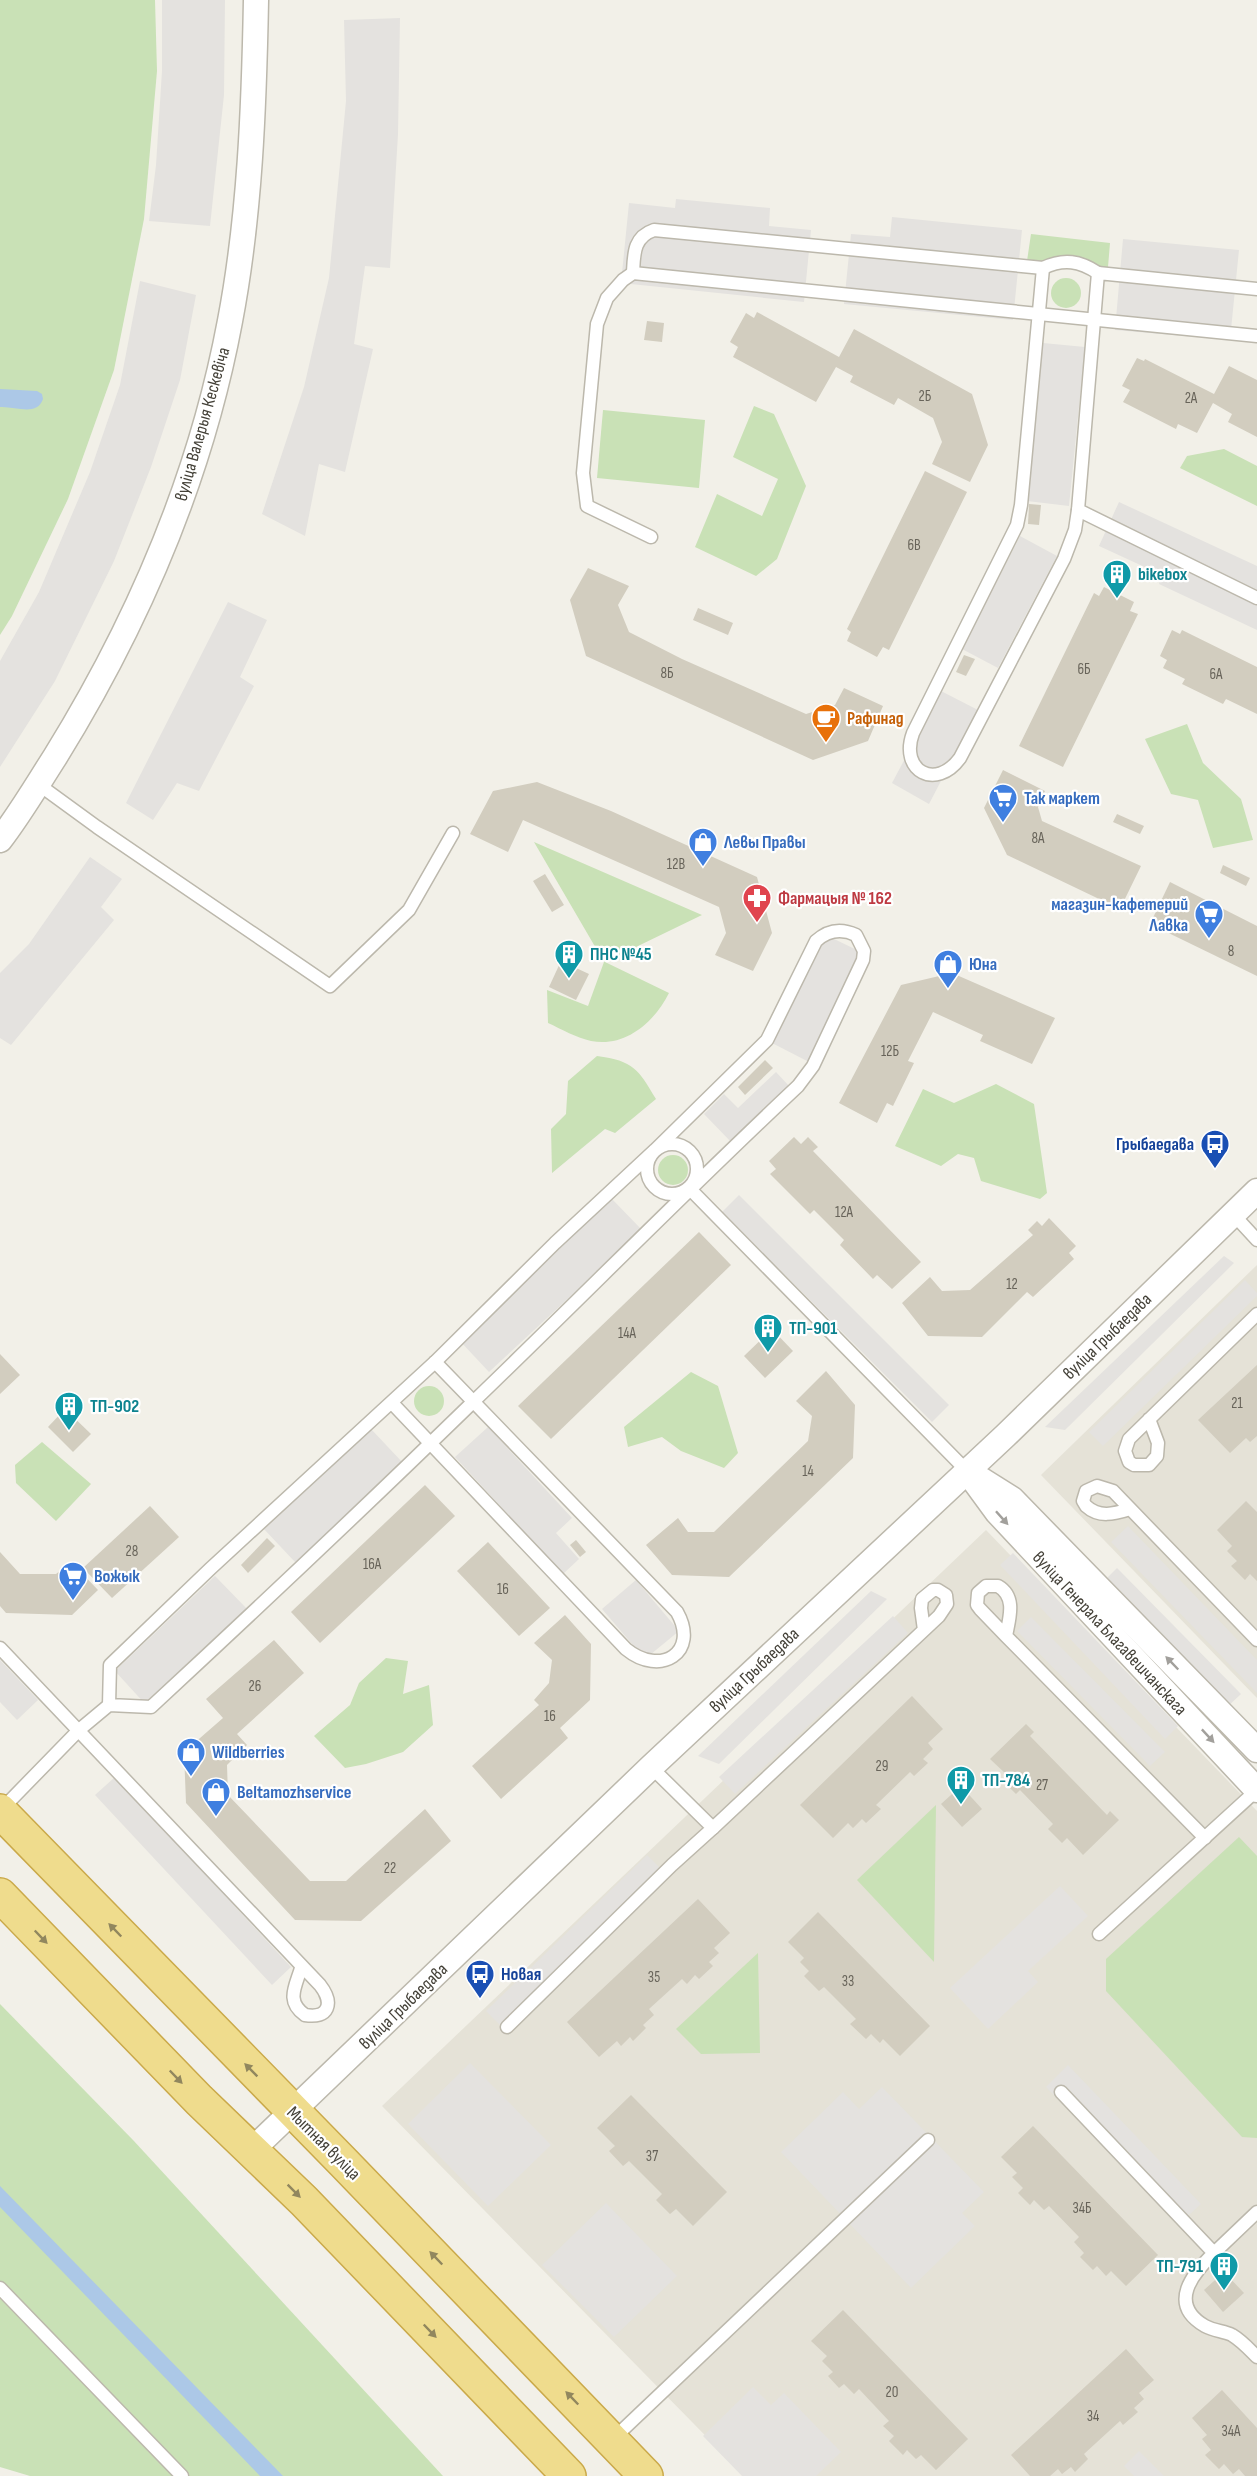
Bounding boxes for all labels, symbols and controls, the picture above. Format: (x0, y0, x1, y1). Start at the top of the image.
street label: вуліца Валерыя Кескевіча (170, 345, 234, 503)
house number: 2Б (919, 387, 932, 406)
house number: 2А (1185, 389, 1198, 408)
house number: 6В (907, 536, 921, 555)
building icon: bikebox (1101, 558, 1133, 600)
place label: bikebox (1138, 564, 1188, 585)
house number: 6Б (1077, 660, 1091, 679)
house number: 8Б (660, 664, 674, 683)
house number: 6А (1210, 665, 1223, 684)
cafe icon: Рафинад (810, 702, 842, 744)
place label: Рафинад (847, 708, 904, 729)
supermarket icon: Так маркет (987, 782, 1019, 824)
place label: Так маркет (1024, 788, 1100, 809)
shop icon: Левы Правы (687, 826, 719, 868)
house number: 8А (1032, 829, 1045, 848)
place label: Левы Правы (723, 832, 806, 853)
house number: 12В (667, 855, 685, 874)
pharmacy icon: Фармацыя № 162 (741, 882, 773, 924)
place label: Фармацыя № 162 (778, 888, 892, 909)
place label: магазин-кафетерий Лавка (1051, 894, 1188, 936)
supermarket icon: магазин-кафетерий Лавка (1193, 898, 1225, 940)
building icon: ПНС №45 (553, 938, 585, 980)
house number: 8 (1228, 942, 1234, 961)
place label: ПНС №45 (590, 944, 652, 965)
shop icon: Юна (932, 948, 964, 990)
place label: Юна (969, 954, 997, 975)
house number: 12Б (881, 1042, 900, 1061)
bus stop icon: Грыбаедава (1199, 1128, 1231, 1170)
place label: Грыбаедава (1116, 1134, 1194, 1155)
house number: 12А (835, 1203, 854, 1222)
house number: 12 (1006, 1275, 1018, 1294)
street label: вуліца Грыбаедава (1059, 1289, 1156, 1384)
building icon: ТП-901 (752, 1312, 784, 1354)
place label: ТП-901 (789, 1318, 837, 1339)
house number: 14А (618, 1324, 637, 1343)
building icon: ТП-902 (53, 1390, 85, 1432)
house number: 21 (1231, 1394, 1243, 1413)
place label: ТП-902 (90, 1396, 139, 1417)
house number: 14 (802, 1462, 814, 1481)
one-way arrow (995, 1510, 1008, 1525)
house number: 28 (126, 1542, 138, 1561)
street label: вуліца Генерала Благавешчанскага (1028, 1547, 1191, 1720)
house number: 16А (363, 1555, 382, 1574)
supermarket icon: Вожык (57, 1560, 89, 1602)
place label: Вожык (94, 1566, 140, 1587)
house number: 16 (497, 1580, 509, 1599)
street label: вуліца Грыбаедава (705, 1624, 803, 1717)
one-way arrow (1165, 1656, 1179, 1671)
house number: 26 (249, 1677, 261, 1696)
house number: 16 (544, 1707, 556, 1726)
one-way arrow (1201, 1729, 1215, 1744)
shop icon: Wildberries (175, 1736, 207, 1778)
place label: Wildberries (212, 1742, 285, 1763)
house number: 29 (876, 1757, 888, 1776)
building icon: ТП-784 (945, 1764, 977, 1806)
place label: ТП-784 (982, 1770, 1031, 1791)
shop icon: Beltamozhservice (200, 1776, 232, 1818)
house number: 27 (1036, 1776, 1048, 1795)
place label: Beltamozhservice (237, 1782, 352, 1803)
house number: 22 (384, 1859, 396, 1878)
one-way arrow (109, 1923, 123, 1937)
one-way arrow (33, 1929, 47, 1943)
bus stop icon: Новая (464, 1958, 496, 2000)
street label: вуліца Грыбаедава (355, 1959, 452, 2054)
place label: Новая (501, 1964, 541, 1985)
house number: 35 (648, 1968, 660, 1987)
house number: 33 (842, 1972, 854, 1991)
one-way arrow (245, 2063, 259, 2077)
one-way arrow (169, 2069, 183, 2084)
street label: Мытная вуліца (282, 2102, 365, 2185)
house number: 37 (646, 2147, 658, 2166)
one-way arrow (287, 2184, 301, 2198)
house number: 34Б (1072, 2199, 1092, 2218)
one-way arrow (429, 2250, 443, 2265)
building icon: ТП-791 (1208, 2250, 1240, 2292)
place label: ТП-791 (1156, 2256, 1203, 2277)
one-way arrow (423, 2324, 437, 2339)
house number: 20 (886, 2383, 898, 2402)
one-way arrow (565, 2392, 579, 2406)
house number: 34 (1087, 2407, 1099, 2426)
house number: 34А (1221, 2422, 1241, 2441)

